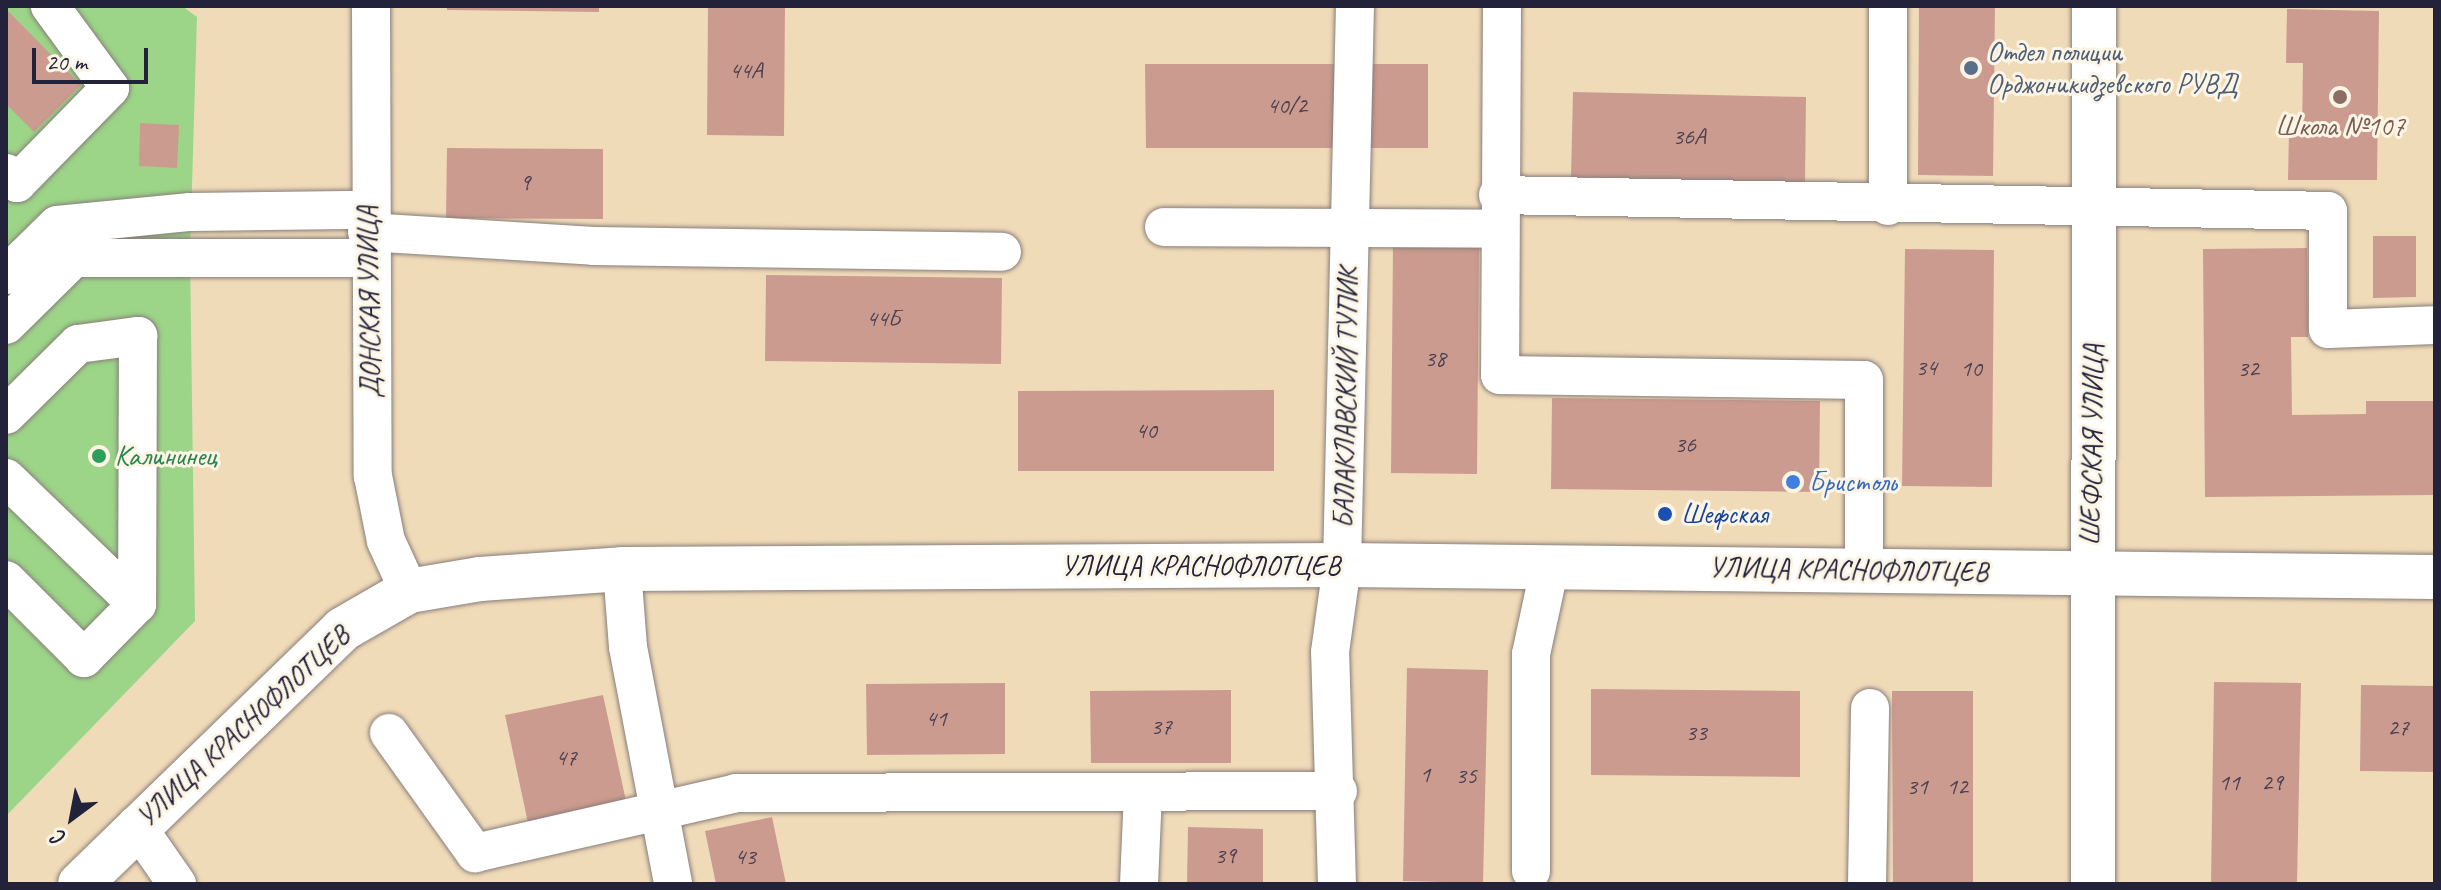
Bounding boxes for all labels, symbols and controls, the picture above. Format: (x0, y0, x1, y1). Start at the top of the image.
scale bar (36, 32, 152, 82)
place label: Отдел полиции Орджоникидзевского РУВД (1987, 35, 2238, 101)
text: 20 m (46, 47, 87, 77)
house number: 44А (729, 57, 763, 85)
marker: Отдел полиции Орджоникидзевского РУВД (1962, 59, 1980, 77)
marker: Школа №107 (2331, 88, 2349, 106)
house number: 40/2 (1267, 92, 1307, 120)
place label: Школа №107 (2275, 109, 2405, 143)
house number: 36А (1672, 123, 1706, 151)
house number: 9 (520, 169, 530, 197)
street label: ДОНСКАЯ УЛИЦА (351, 205, 387, 399)
street label: БАЛАКЛАВСКИЙ ТУПИК (1327, 267, 1365, 529)
house number: 44Б (866, 305, 900, 333)
street label: ШЕФСКАЯ УЛИЦА (2073, 343, 2111, 547)
house number: 38 (1424, 345, 1446, 373)
house number: 34 (1915, 354, 1937, 382)
house number: 10 (1960, 355, 1982, 383)
house number: 32 (2237, 355, 2259, 383)
house number: 40 (1135, 417, 1157, 445)
house number: 36 (1674, 431, 1696, 459)
place label: Калининец (115, 439, 217, 473)
marker: Калининец (90, 447, 108, 465)
place label: Бристоль (1809, 465, 1896, 499)
marker: Бристоль (1784, 473, 1802, 491)
place label: Шефская (1681, 497, 1768, 531)
marker: Шефская (1656, 505, 1674, 523)
street label: УЛИЦА КРАСНОФЛОТЦЕВ (1058, 549, 1342, 583)
street label: УЛИЦА КРАСНОФЛОТЦЕВ (1705, 551, 1991, 589)
street label: УЛИЦА КРАСНОФЛОТЦЕВ (127, 618, 359, 836)
house number: 41 (925, 705, 947, 733)
house number: 37 (1150, 713, 1172, 741)
house number: 27 (2387, 714, 2409, 742)
house number: 33 (1685, 719, 1707, 747)
house number: 47 (555, 744, 577, 772)
house number: 1 (1420, 761, 1430, 789)
house number: 35 (1455, 762, 1477, 790)
house number: 11 (2218, 769, 2240, 797)
house number: 29 (2261, 769, 2283, 797)
house number: 31 (1906, 773, 1928, 801)
house number: 12 (1946, 773, 1968, 801)
north arrow (32, 778, 112, 858)
text: С (47, 824, 71, 853)
house number: 39 (1214, 842, 1236, 870)
house number: 43 (734, 843, 756, 871)

